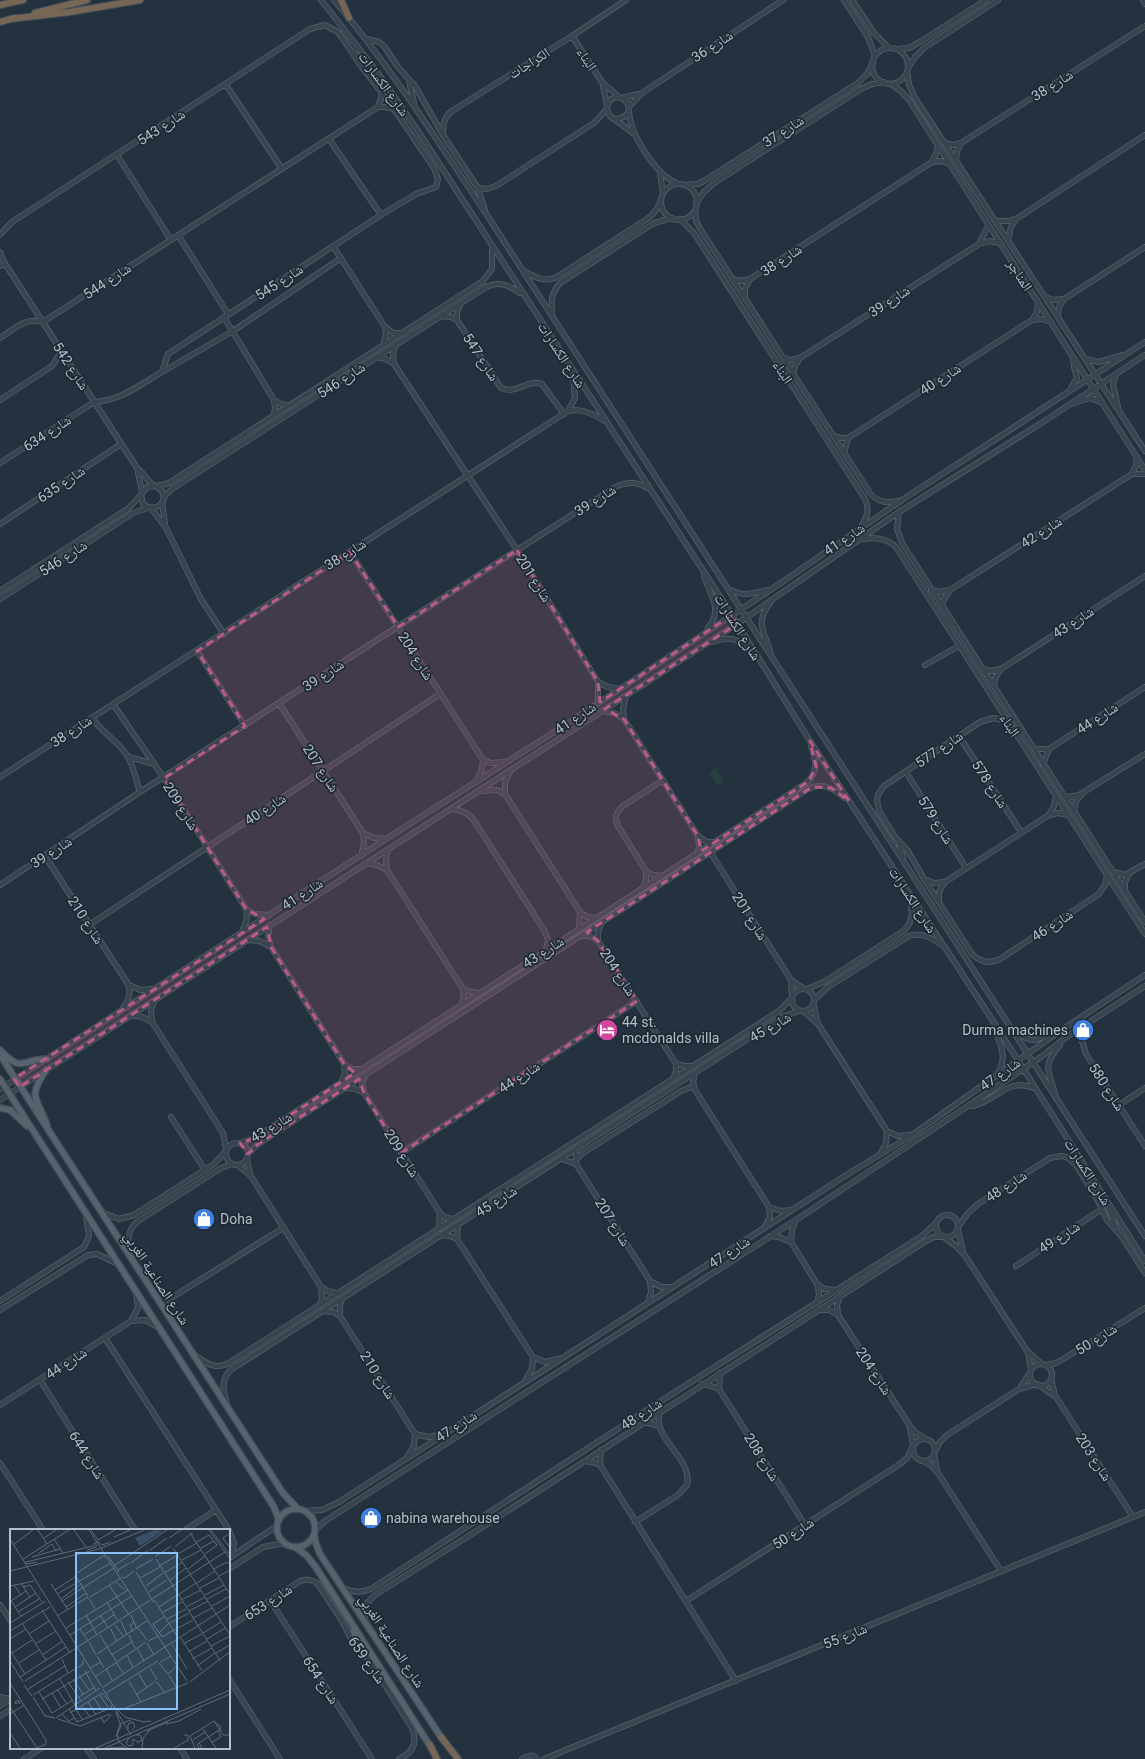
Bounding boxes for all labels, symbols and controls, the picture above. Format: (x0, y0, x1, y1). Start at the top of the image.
street label: شارع 36 (688, 27, 737, 67)
street label: الكراجات (506, 44, 553, 83)
street label: البناء (573, 45, 600, 74)
street label: شارع الكسارات (354, 49, 413, 120)
street label: شارع 38 (1028, 66, 1077, 106)
street label: شارع 543 (134, 106, 189, 150)
street label: شارع 37 (759, 112, 808, 152)
street label: شارع 38 (757, 241, 806, 281)
street label: المناجر (1003, 255, 1036, 294)
street label: شارع 544 (80, 260, 135, 304)
street label: شارع 545 (252, 261, 307, 305)
street label: شارع 39 (865, 282, 914, 322)
street label: شارع الكسارات (533, 319, 589, 392)
street label: شارع 547 (458, 330, 502, 385)
street label: شارع 542 (48, 339, 92, 394)
street label: البناء (769, 358, 796, 387)
street label: شارع 546 (314, 359, 369, 403)
street label: شارع 40 (916, 360, 965, 400)
street label: شارع 634 (20, 412, 75, 456)
street label: شارع 635 (34, 462, 89, 507)
street label: شارع 39 (571, 481, 620, 521)
street label: شارع 42 (1017, 513, 1066, 553)
street label: شارع 41 (821, 520, 869, 560)
street label: شارع 38 (321, 535, 370, 575)
street label: شارع 546 (36, 537, 91, 581)
street label: شارع 201 (511, 551, 555, 606)
street label: شارع الكسارات (710, 591, 765, 664)
street label: شارع 43 (1049, 603, 1098, 643)
street label: شارع 204 (393, 629, 437, 684)
street label: شارع 39 (299, 656, 348, 696)
street label: شارع 41 (552, 699, 600, 739)
street label: شارع 44 (1073, 699, 1122, 739)
street label: البناء (996, 711, 1023, 740)
street label: شارع 38 (47, 712, 96, 752)
street label: شارع 577 (912, 727, 967, 772)
street label: شارع 207 (298, 741, 342, 796)
street label: شارع 578 (967, 757, 1011, 812)
street label: شارع 209 (158, 779, 202, 834)
street label: شارع 40 (241, 790, 290, 830)
street label: شارع 579 (913, 793, 957, 848)
street label: شارع 39 (27, 833, 76, 873)
street label: شارع الكسارات (884, 864, 940, 937)
street label: شارع 41 (278, 875, 327, 915)
street label: شارع 201 (727, 889, 771, 944)
street label: شارع 210 (63, 893, 107, 948)
street label: شارع 46 (1028, 906, 1077, 946)
street label: شارع 43 (519, 933, 568, 973)
street label: شارع 204 (595, 945, 639, 1000)
street label: شارع 45 (746, 1009, 795, 1047)
place label: 44 st. mcdonalds villa (622, 1014, 719, 1046)
hotel icon: 44 st. mcdonalds villa (594, 1017, 620, 1043)
shop icon: Durma machines (1070, 1017, 1096, 1043)
place label: Durma machines (962, 1022, 1068, 1038)
street label: شارع 47 (977, 1054, 1025, 1095)
street label: شارع 44 (495, 1058, 544, 1098)
street label: شارع 580 (1084, 1060, 1128, 1115)
street label: شارع 43 (247, 1108, 296, 1147)
street label: شارع 209 (379, 1126, 423, 1181)
street label: شارع الكسارات (1060, 1136, 1115, 1209)
street label: شارع 48 (982, 1167, 1031, 1207)
street label: شارع 45 (472, 1182, 521, 1222)
street label: شارع 207 (590, 1195, 634, 1250)
shop icon: Doha (191, 1206, 217, 1232)
place label: Doha (220, 1211, 253, 1227)
street label: شارع 49 (1035, 1218, 1084, 1258)
street label: شارع الصناعية الغربي (118, 1228, 193, 1330)
street label: شارع 47 (705, 1233, 754, 1273)
street label: شارع 50 (1072, 1320, 1121, 1360)
street label: شارع 44 (42, 1344, 91, 1384)
street label: شارع 204 (851, 1344, 895, 1399)
street label: شارع 210 (355, 1348, 399, 1403)
street label: شارع 48 (617, 1395, 666, 1435)
street label: شارع 47 (432, 1407, 481, 1447)
street label: شارع 644 (64, 1428, 108, 1483)
street label: شارع 208 (739, 1430, 783, 1485)
street label: شارع 203 (1071, 1430, 1115, 1485)
shop icon: nabina warehouse (358, 1505, 384, 1531)
place label: nabina warehouse (386, 1510, 500, 1526)
street label: شارع 50 (769, 1514, 818, 1554)
inset map (10, 1529, 230, 1749)
street label: شارع 653 (241, 1581, 296, 1625)
street label: شارع الصناعية الغربي (353, 1591, 428, 1693)
street label: شارع 55 (821, 1620, 870, 1654)
street label: شارع 659 (343, 1633, 389, 1688)
street label: شارع 654 (298, 1653, 342, 1708)

